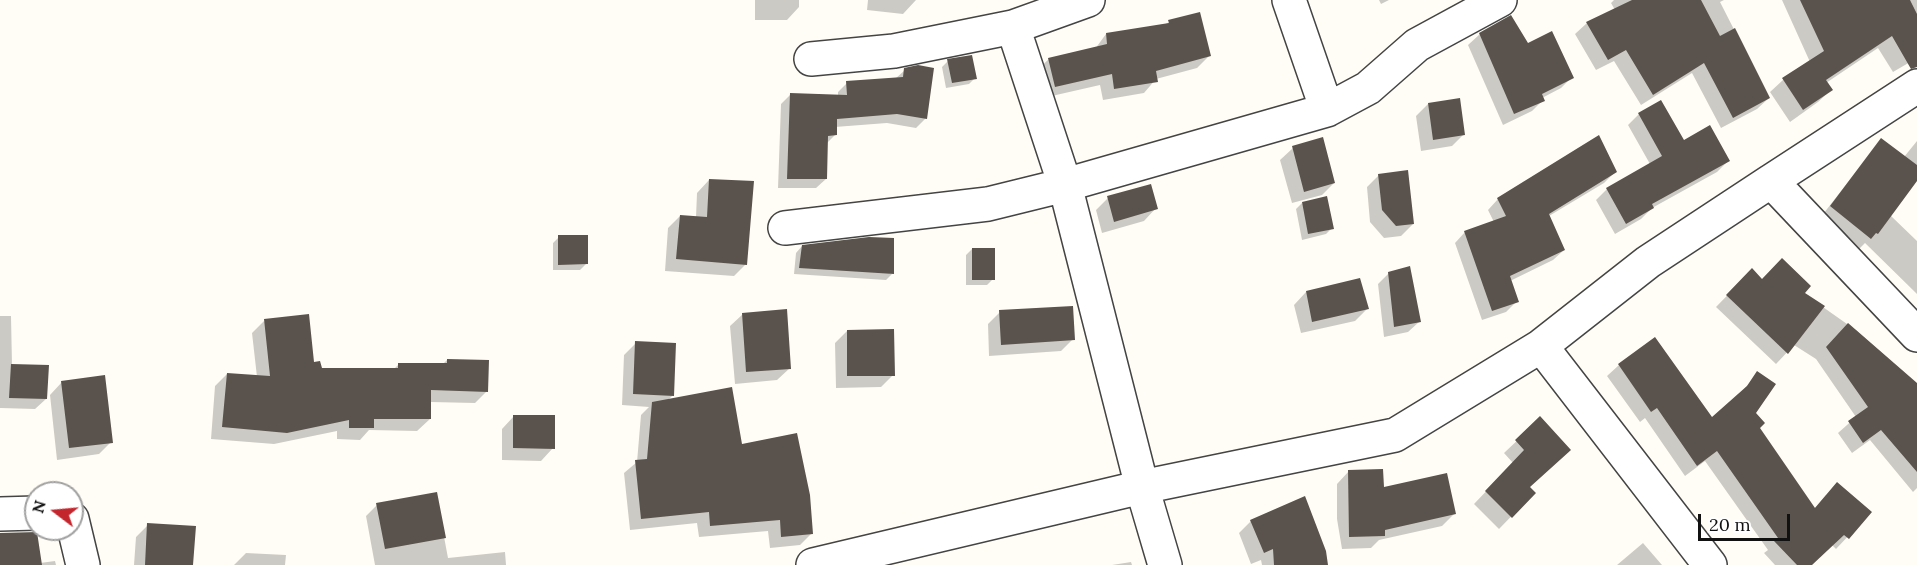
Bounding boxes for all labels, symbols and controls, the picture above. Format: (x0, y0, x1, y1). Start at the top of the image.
north arrow (24, 481, 84, 541)
text: N (27, 498, 50, 515)
scale bar (1701, 502, 1792, 540)
text: 20 m (1709, 513, 1751, 536)

